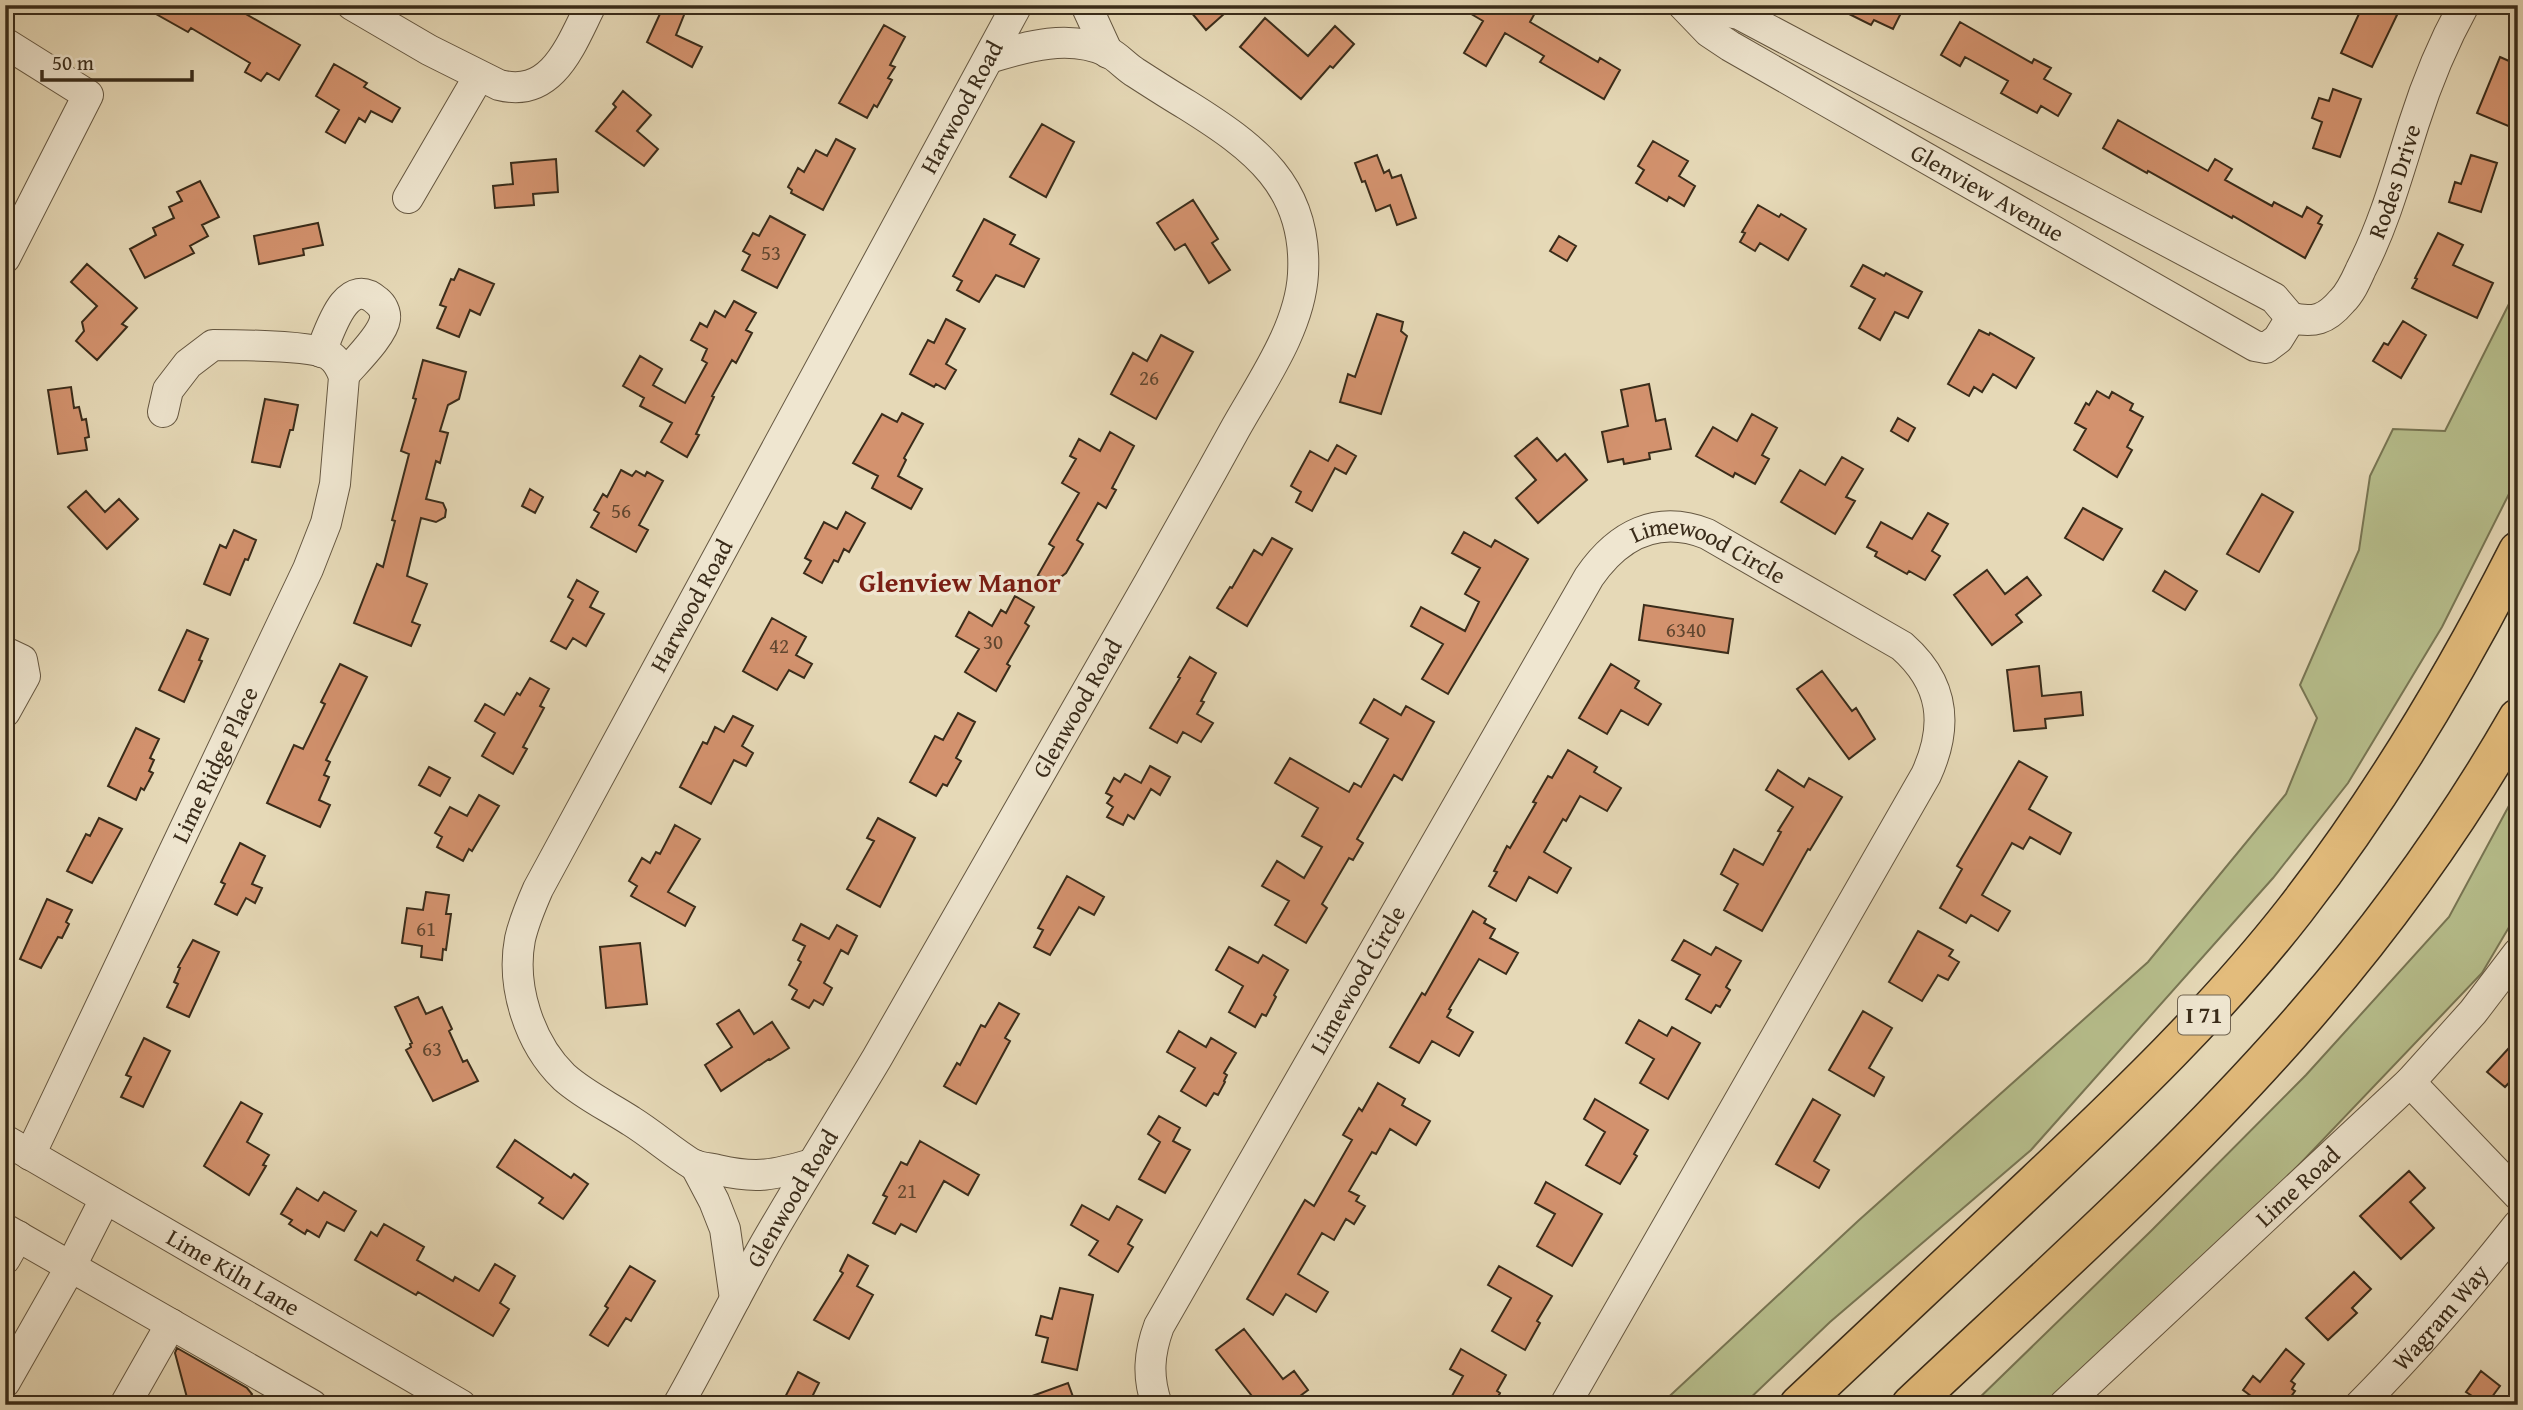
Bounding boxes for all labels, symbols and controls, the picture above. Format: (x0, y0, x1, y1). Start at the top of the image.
street label: Harwood Road (911, 34, 1012, 180)
scale bar (42, 38, 192, 82)
text: 50 m (52, 47, 94, 78)
street label: Rodes Drive (2359, 120, 2430, 244)
street label: Glenview Avenue (1904, 135, 2071, 250)
house number: 53 (761, 237, 781, 268)
house number: 26 (1139, 362, 1159, 393)
house number: 56 (611, 495, 631, 526)
street label: Limewood Circle (1624, 508, 1792, 593)
street label: Harwood Road (641, 532, 741, 678)
district label: Glenview Manor (859, 561, 1061, 602)
house number: 6340 (1666, 614, 1706, 645)
house number: 30 (983, 626, 1003, 657)
house number: 42 (769, 630, 789, 661)
street label: Glenwood Road (1023, 632, 1131, 784)
street label: Lime Ridge Place (163, 680, 267, 849)
street label: Limewood Circle (1301, 899, 1414, 1060)
house number: 61 (416, 913, 436, 944)
road number: I 71 (2178, 996, 2230, 1034)
house number: 63 (422, 1033, 442, 1064)
street label: Glenwood Road (737, 1122, 847, 1274)
street label: Lime Road (2247, 1138, 2348, 1235)
house number: 21 (897, 1175, 917, 1206)
street label: Lime Kiln Lane (160, 1220, 307, 1325)
street label: Wagram Way (2384, 1256, 2497, 1378)

